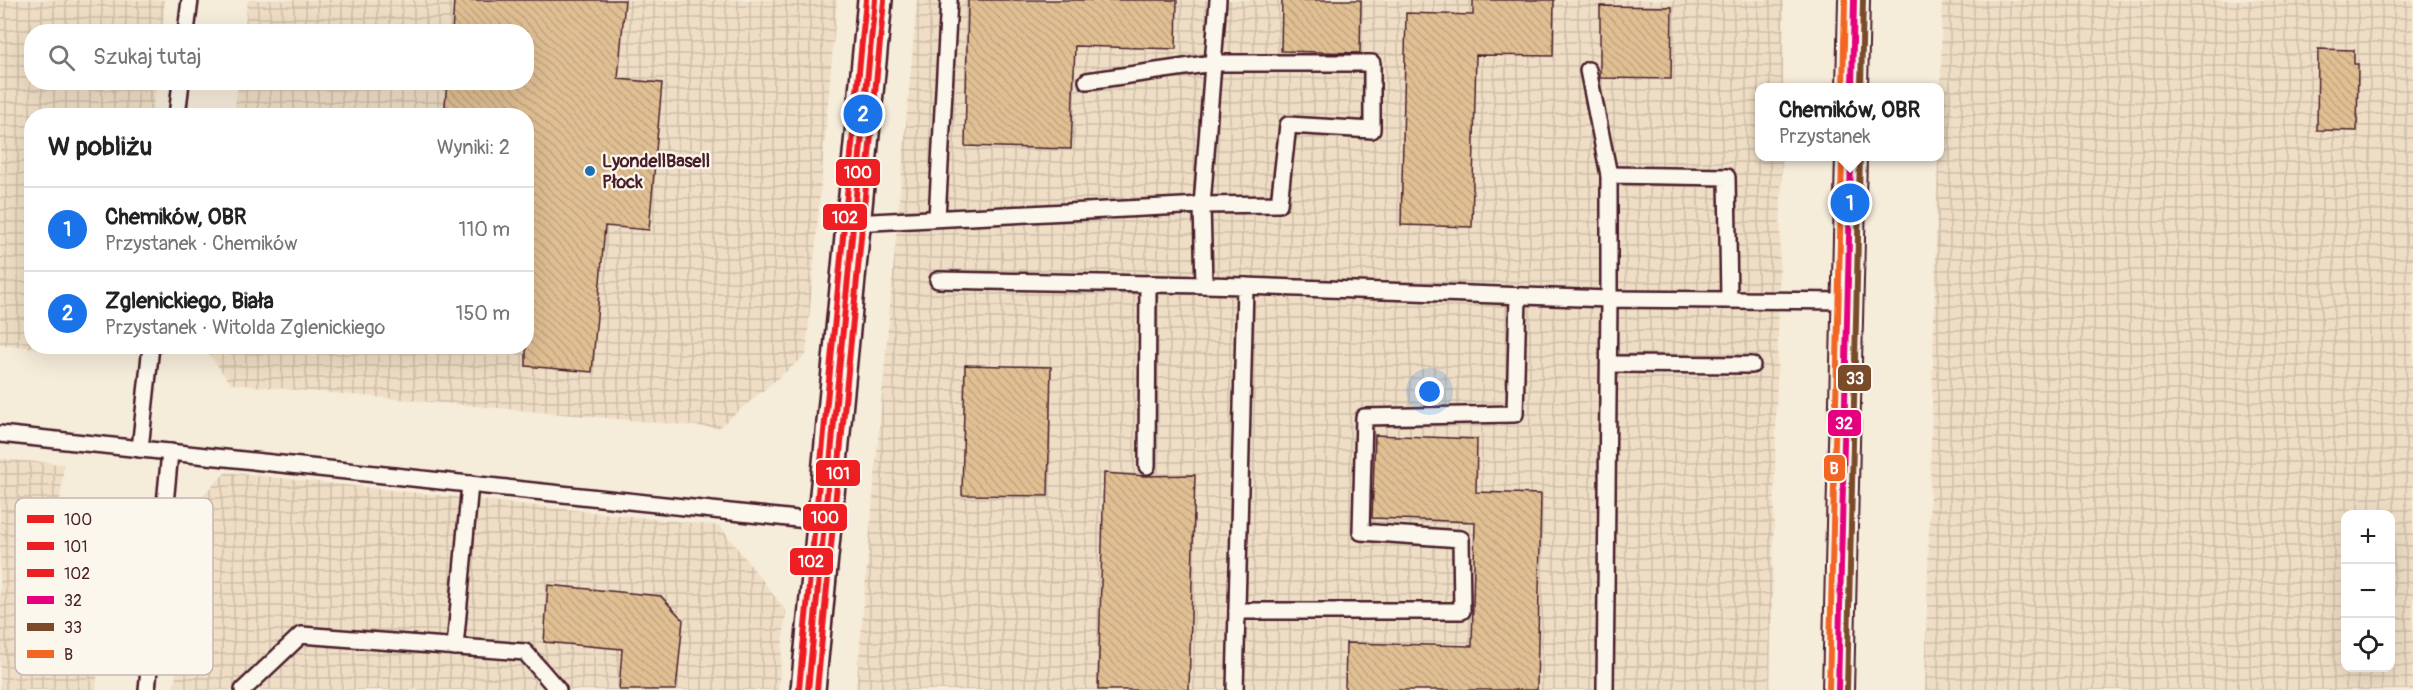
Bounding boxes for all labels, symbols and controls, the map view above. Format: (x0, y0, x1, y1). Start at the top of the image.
search box (24, 24, 534, 90)
icon: search (45, 41, 78, 74)
text: Szukaj tutaj (93, 43, 202, 71)
popup (1755, 83, 1944, 161)
pin: 2 (844, 92, 882, 136)
text: Chemików, OBR (1779, 96, 1920, 124)
text: Przystanek (1779, 124, 1871, 149)
text: W pobliżu (48, 131, 152, 163)
text: Wyniki: 2 (437, 135, 510, 160)
place label: LyondellBasell Płock (602, 150, 710, 194)
line badge: 100 (835, 158, 881, 187)
text: 100 (844, 163, 872, 183)
marker: LyondellBasell Płock (583, 164, 597, 178)
pin: 1 (1830, 180, 1870, 226)
text: Chemików, OBR (105, 203, 247, 231)
line badge: 102 (822, 203, 868, 231)
text: 102 (832, 208, 858, 228)
text: 1 (64, 217, 71, 242)
text: 110 m (459, 217, 510, 242)
text: Przystanek · Chemików (105, 231, 298, 256)
text: Zglenickiego, Biała (105, 287, 274, 315)
text: 2 (62, 301, 73, 326)
text: 150 m (456, 301, 510, 326)
text: Przystanek · Witolda Zglenickiego (105, 315, 385, 340)
line badge: 33 (1837, 364, 1872, 392)
text: 33 (1846, 369, 1864, 389)
your location (1415, 377, 1444, 406)
line badge: 32 (1827, 409, 1862, 437)
text: 32 (1835, 414, 1853, 434)
line badge: B (1823, 454, 1846, 482)
line badge: 101 (815, 459, 861, 487)
text: B (1829, 459, 1839, 479)
text: 101 (826, 464, 850, 484)
legend (15, 498, 213, 675)
line badge: 100 (802, 503, 848, 532)
text: 100 (811, 508, 839, 528)
text: 100 (64, 510, 92, 530)
map controls (2341, 510, 2395, 672)
button: + (2341, 510, 2395, 564)
text: 101 (64, 537, 87, 557)
line badge: 102 (789, 547, 834, 576)
text: 102 (798, 552, 824, 572)
text: 102 (64, 564, 90, 584)
button: − (2341, 564, 2395, 618)
text: 32 (64, 591, 82, 611)
text: 33 (64, 618, 82, 638)
button: locate (2341, 618, 2395, 672)
text: B (64, 645, 73, 665)

